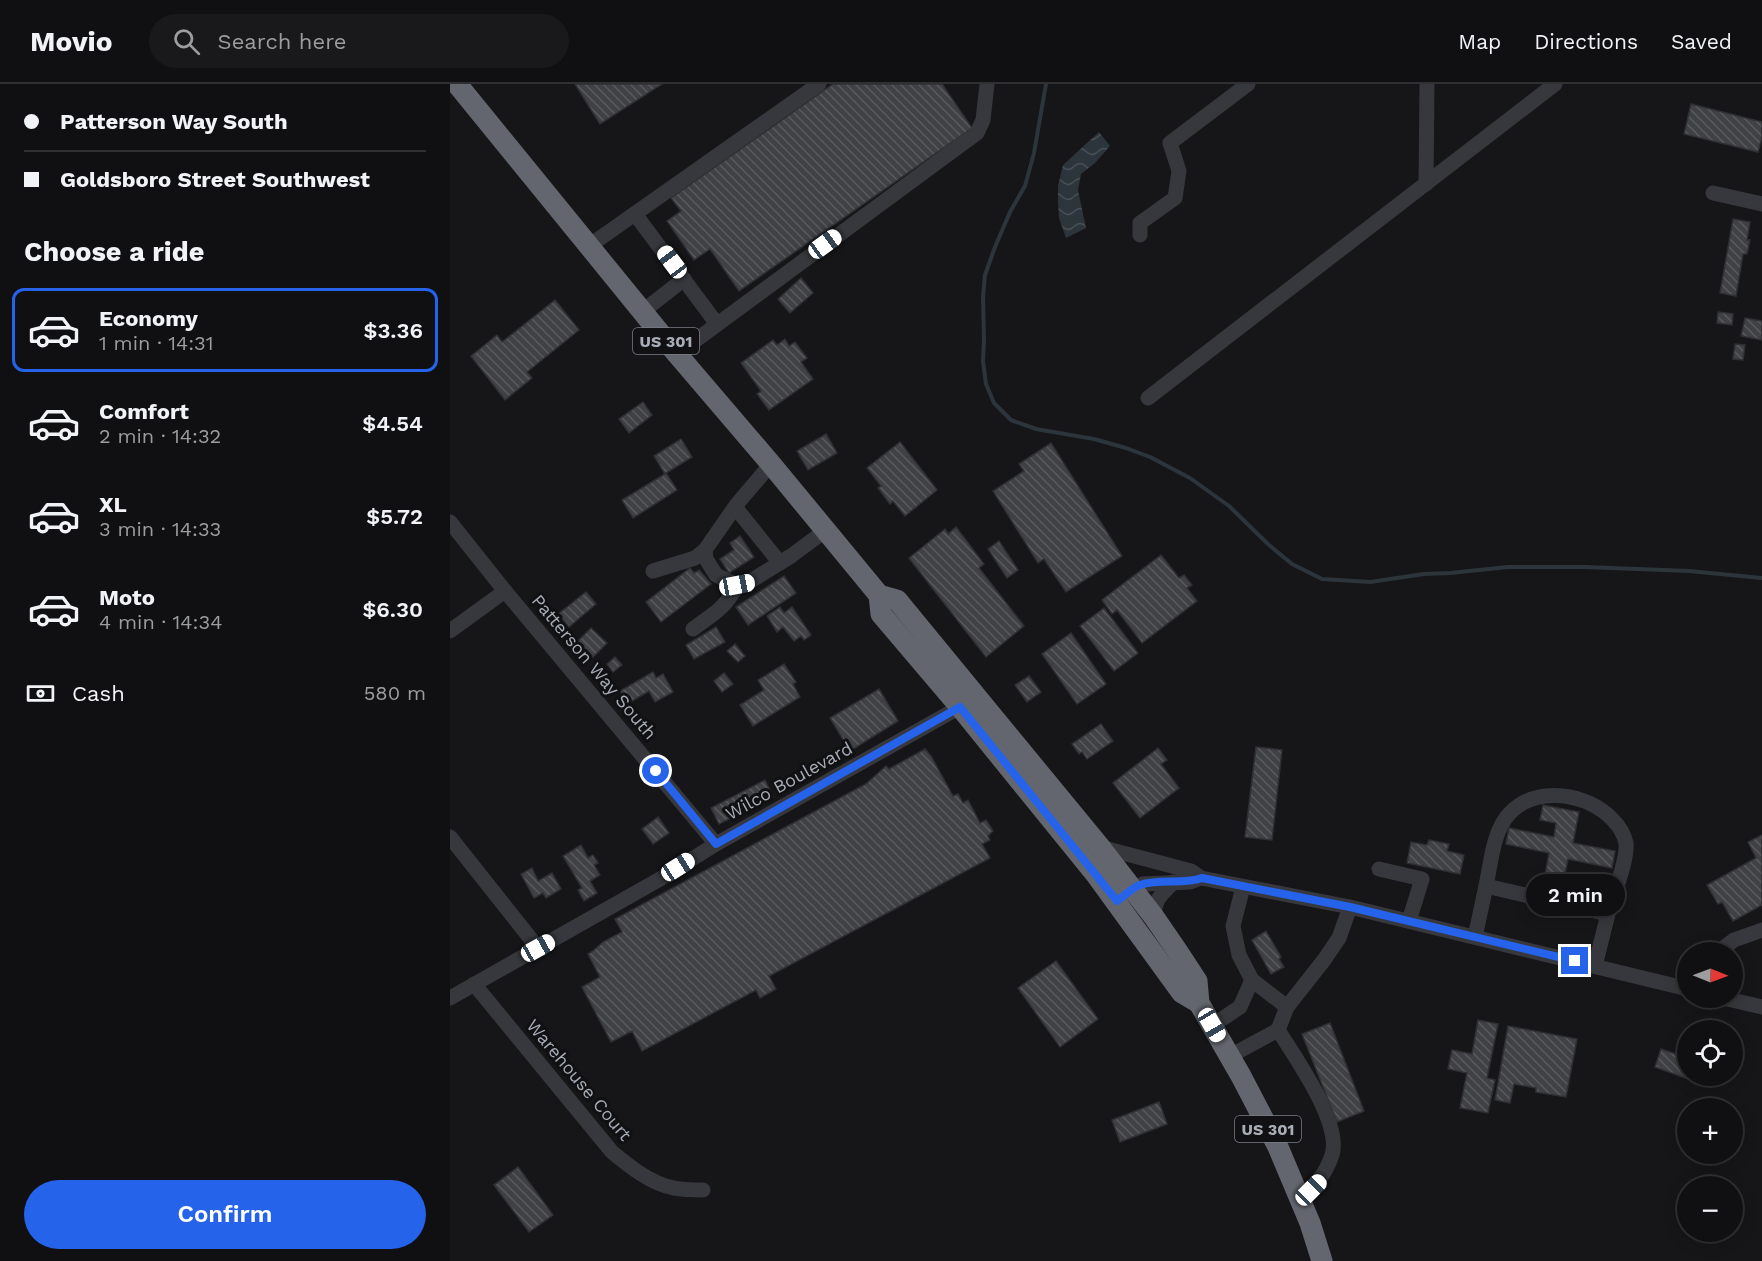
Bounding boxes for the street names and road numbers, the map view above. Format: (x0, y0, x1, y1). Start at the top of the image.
road number: US 301 (633, 328, 699, 354)
street label: Patterson Way South (528, 590, 661, 743)
street label: Wilco Boulevard (722, 737, 856, 824)
street label: Warehouse Court (523, 1015, 637, 1145)
road number: US 301 (1235, 1116, 1301, 1142)

